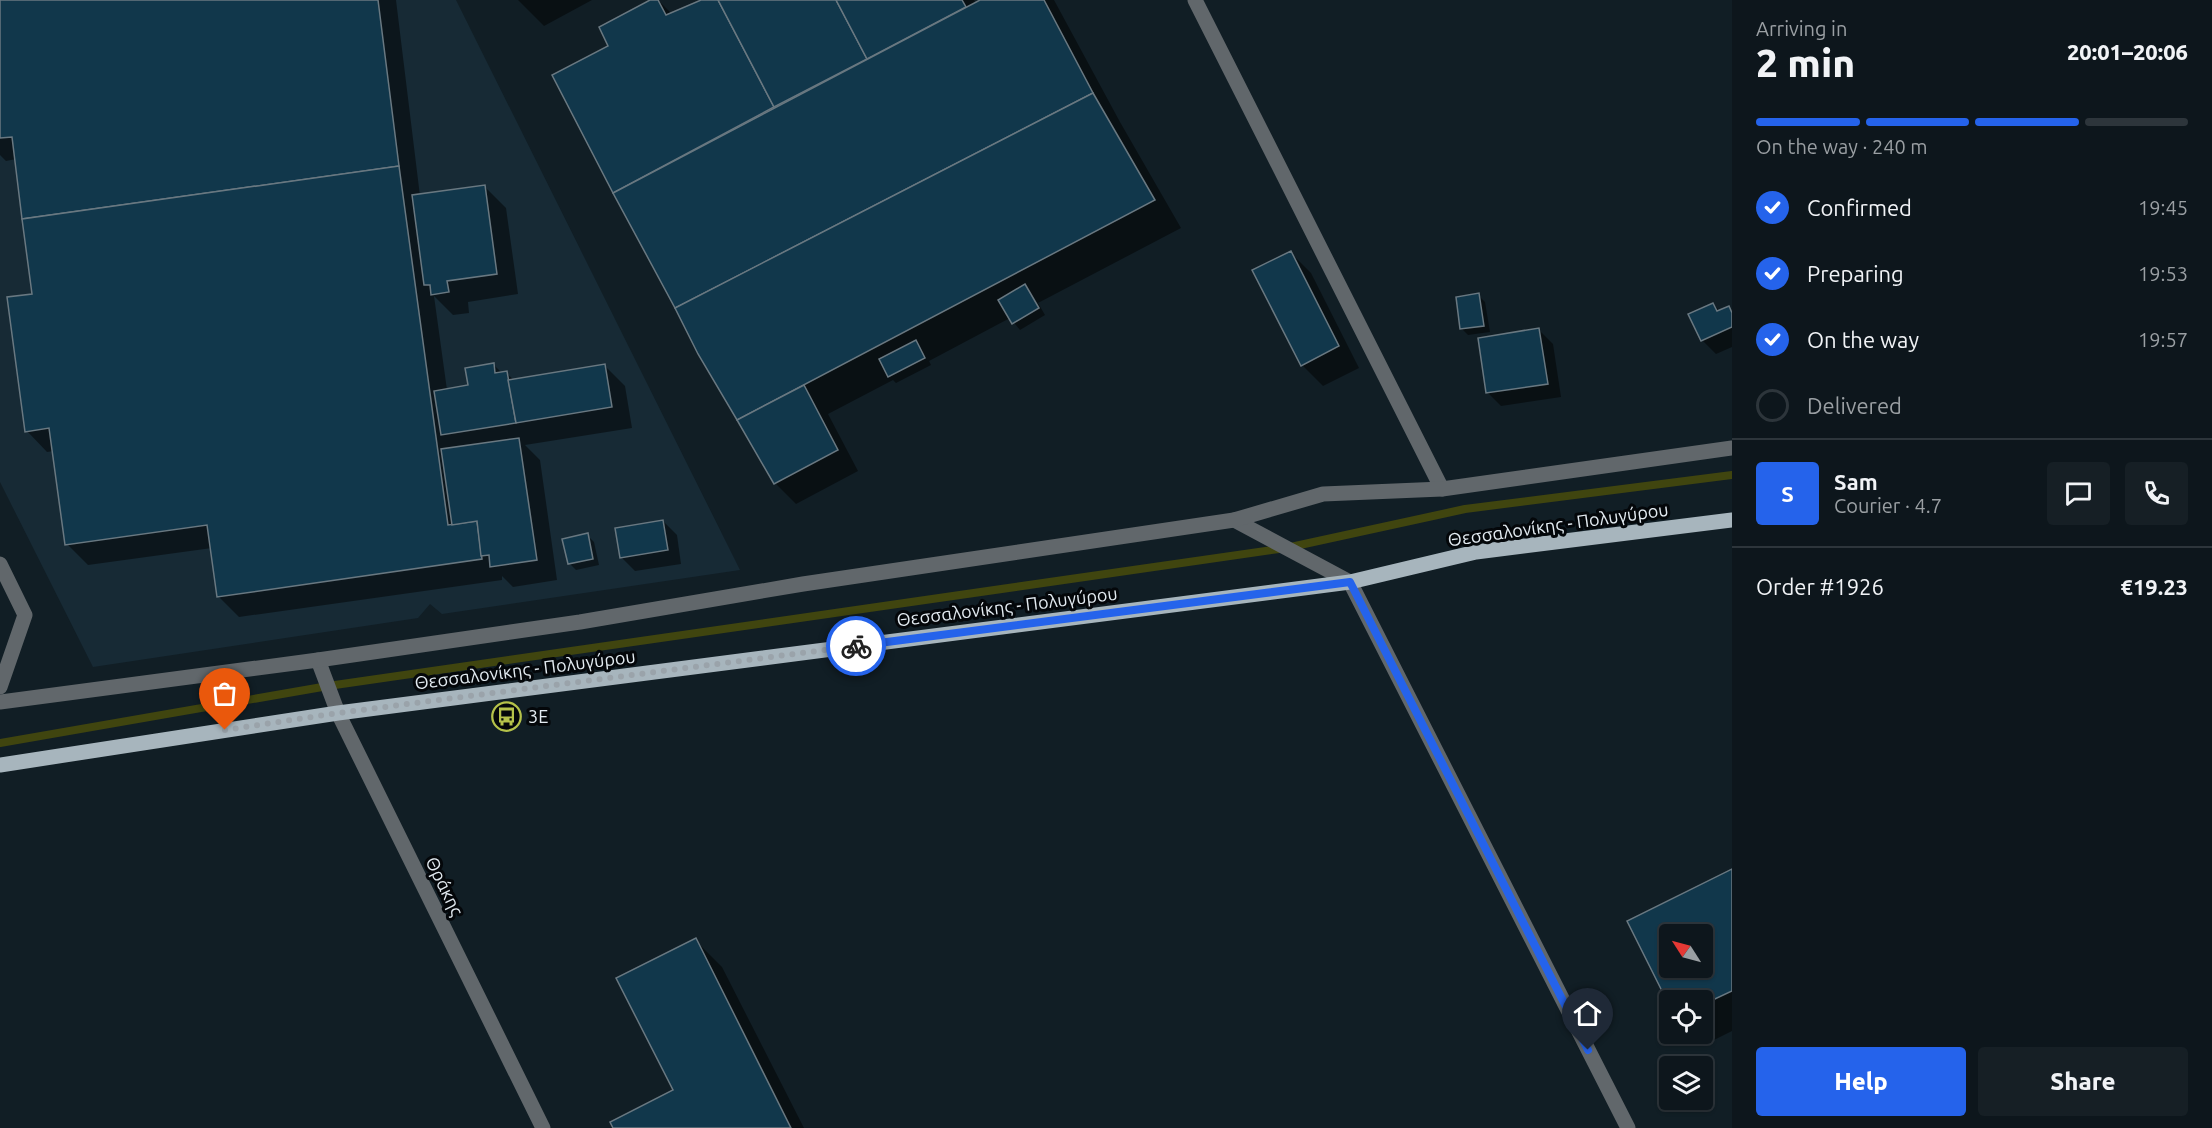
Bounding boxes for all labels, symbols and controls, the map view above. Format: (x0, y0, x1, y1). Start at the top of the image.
text: Arriving in (1756, 17, 1847, 40)
text: 20:01–20:06 (2067, 39, 2188, 64)
text: 2 min (1756, 41, 1855, 84)
text: On the way · 240 m (1756, 135, 1928, 158)
icon: check (1756, 191, 1789, 224)
text: Confirmed (1807, 195, 1912, 220)
text: 19:45 (2138, 196, 2188, 219)
icon: check (1756, 257, 1789, 290)
text: Preparing (1807, 261, 1904, 286)
text: 19:53 (2138, 262, 2188, 285)
icon: check (1756, 323, 1789, 356)
text: On the way (1807, 327, 1919, 352)
text: 19:57 (2138, 328, 2188, 351)
text: Delivered (1807, 393, 1902, 418)
button: chat (2047, 462, 2110, 525)
button: phone (2125, 462, 2188, 525)
text: Sam (1834, 469, 1878, 494)
text: S (1781, 481, 1794, 506)
text: Courier · 4.7 (1834, 494, 1942, 517)
street label: Θεσσαλονίκης - Πολυγύρου (1446, 499, 1670, 550)
text: Order #1926 (1756, 574, 1884, 599)
text: €19.23 (2121, 574, 2188, 599)
street label: Θεσσαλονίκης - Πολυγύρου (895, 583, 1119, 630)
courier (826, 616, 886, 676)
icon: bike (840, 630, 873, 663)
street label: Θεσσαλονίκης - Πολυγύρου (413, 646, 637, 693)
pin (199, 668, 250, 730)
icon: bag (208, 677, 241, 710)
bus stop icon: 3Ε (491, 700, 523, 732)
place label: 3Ε (528, 706, 548, 726)
street label: Θράκης (421, 853, 468, 919)
north arrow (1659, 924, 1713, 978)
map controls (1659, 924, 1713, 1110)
pin (1562, 988, 1613, 1050)
button: locate (1659, 990, 1713, 1044)
icon: home (1571, 997, 1604, 1030)
button: Help (1756, 1047, 1966, 1116)
button: Share (1978, 1047, 2188, 1116)
button: layers (1659, 1056, 1713, 1110)

